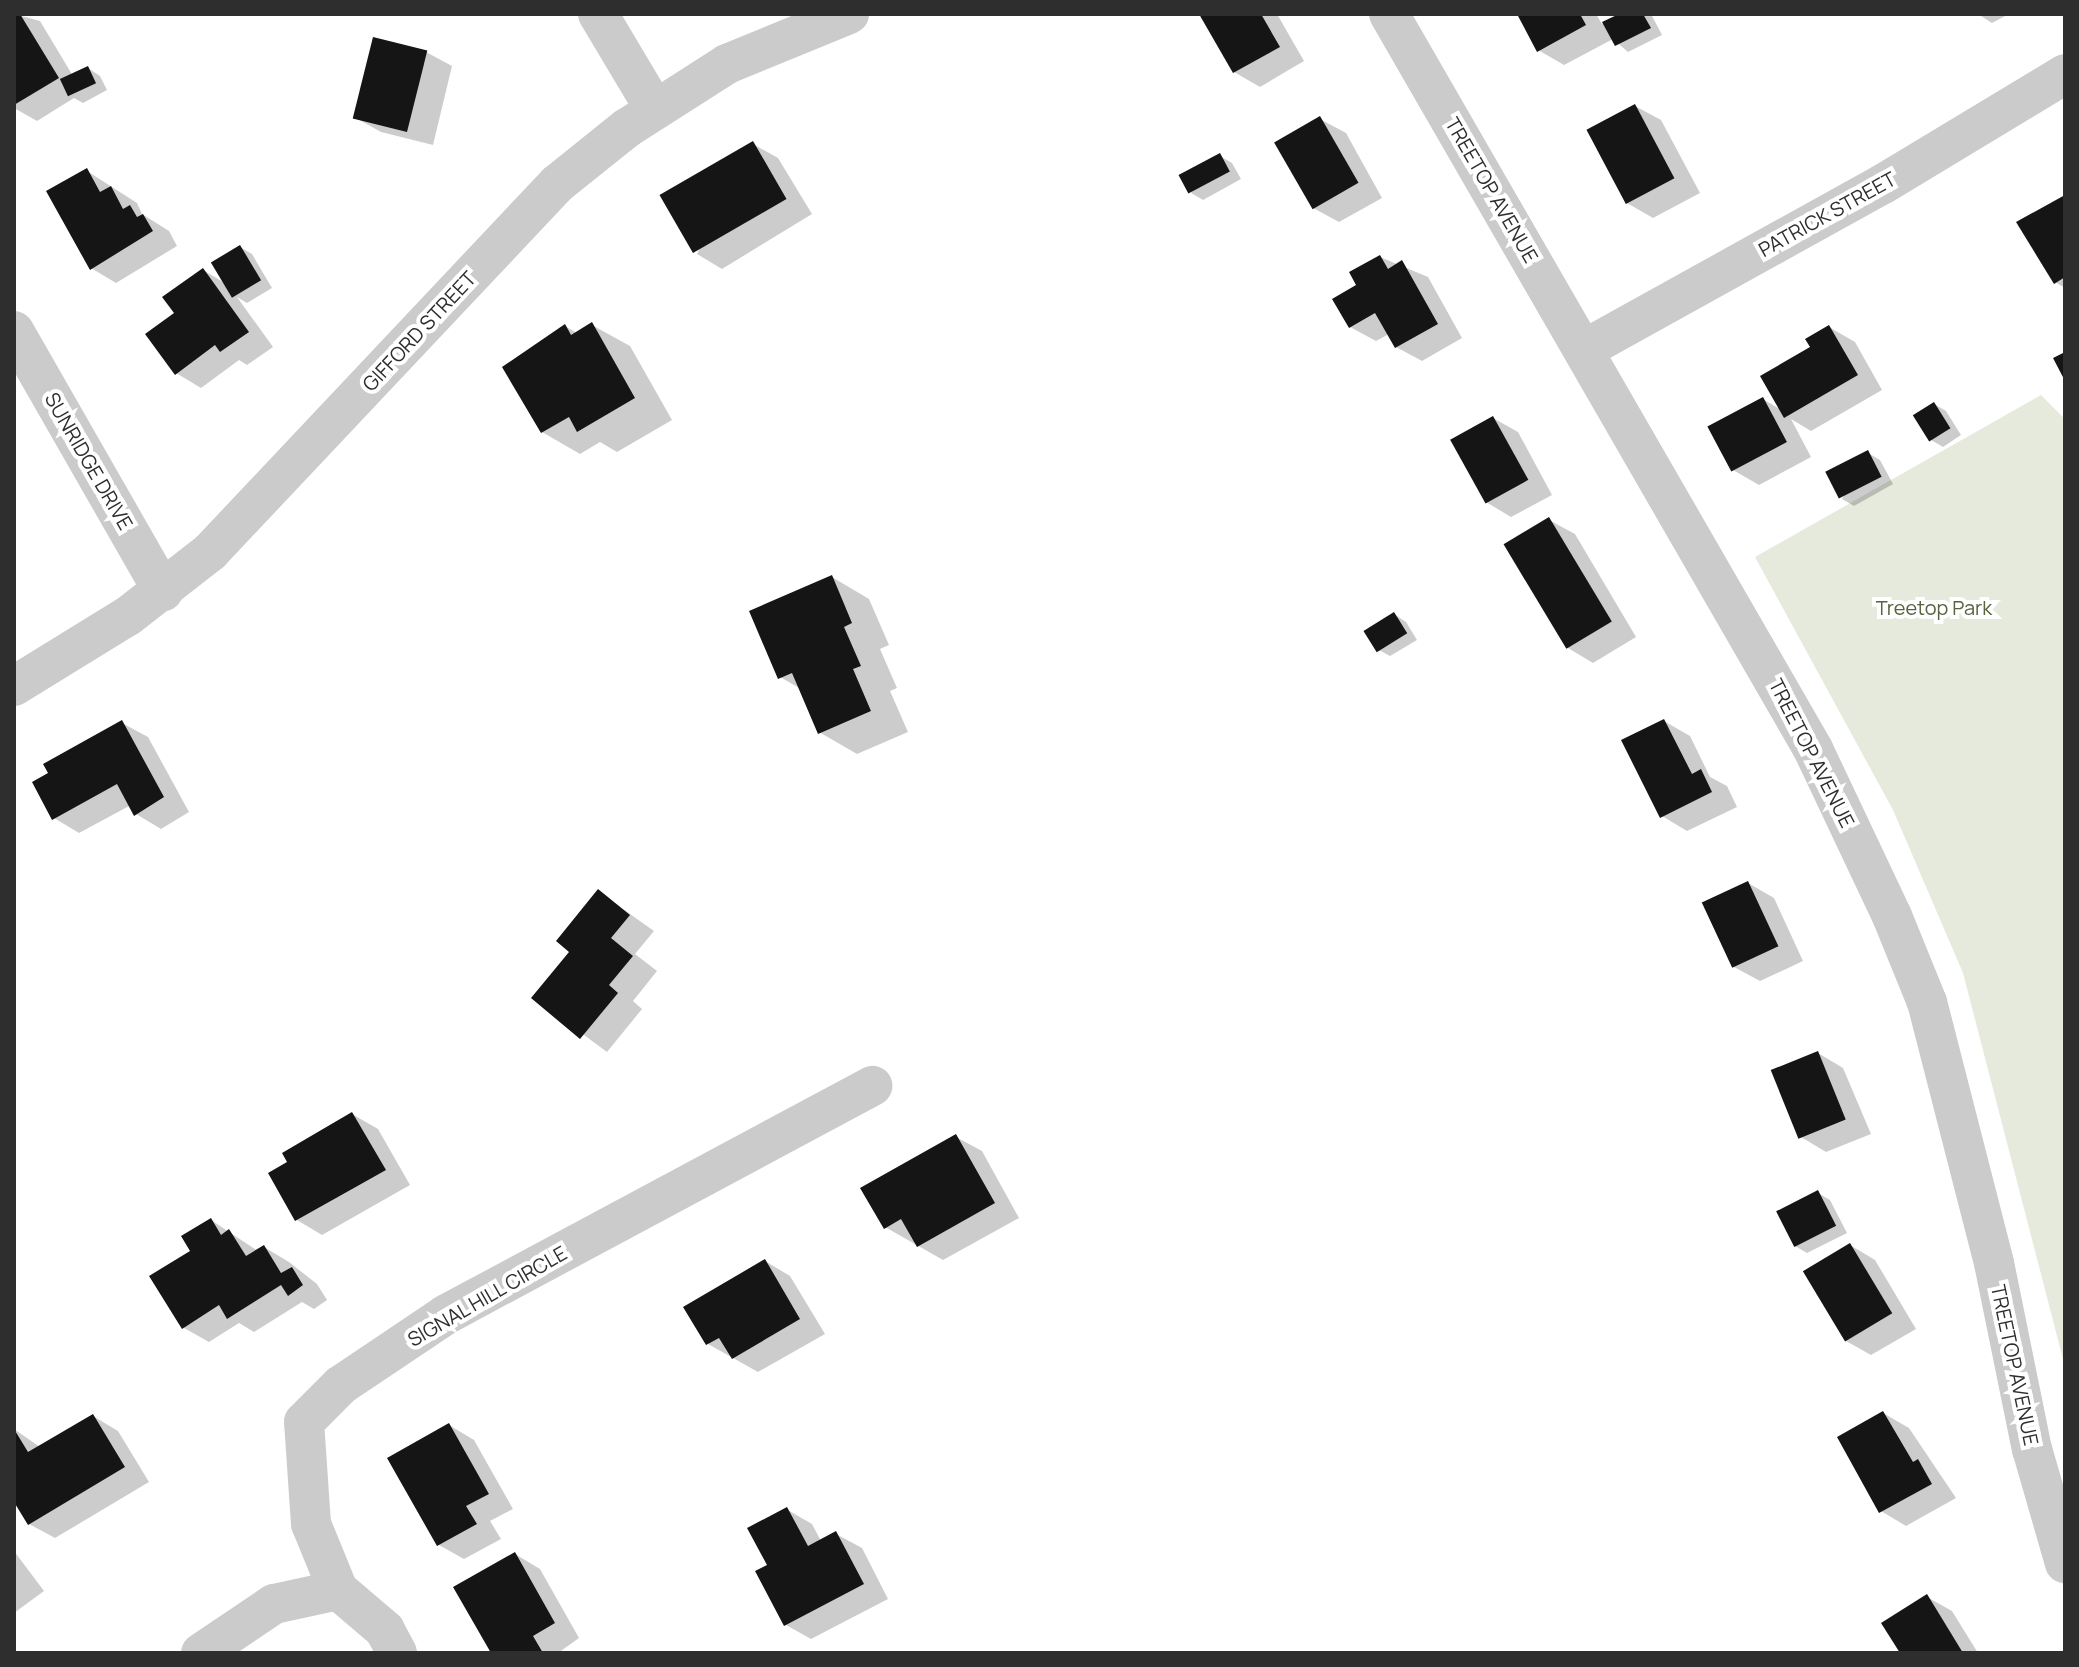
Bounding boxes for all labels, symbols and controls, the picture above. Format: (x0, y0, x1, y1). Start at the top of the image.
street label: TREETOP AVENUE (1441, 113, 1543, 267)
street label: PATRICK STREET (1754, 166, 1900, 262)
street label: GIFFORD STREET (357, 266, 481, 396)
street label: SUNRIDGE DRIVE (40, 388, 138, 534)
park label: Treetop Park (1876, 595, 1992, 619)
street label: TREETOP AVENUE (1764, 675, 1860, 831)
street label: SIGNAL HILL CIRCLE (402, 1240, 572, 1352)
street label: TREETOP AVENUE (1986, 1282, 2044, 1448)

